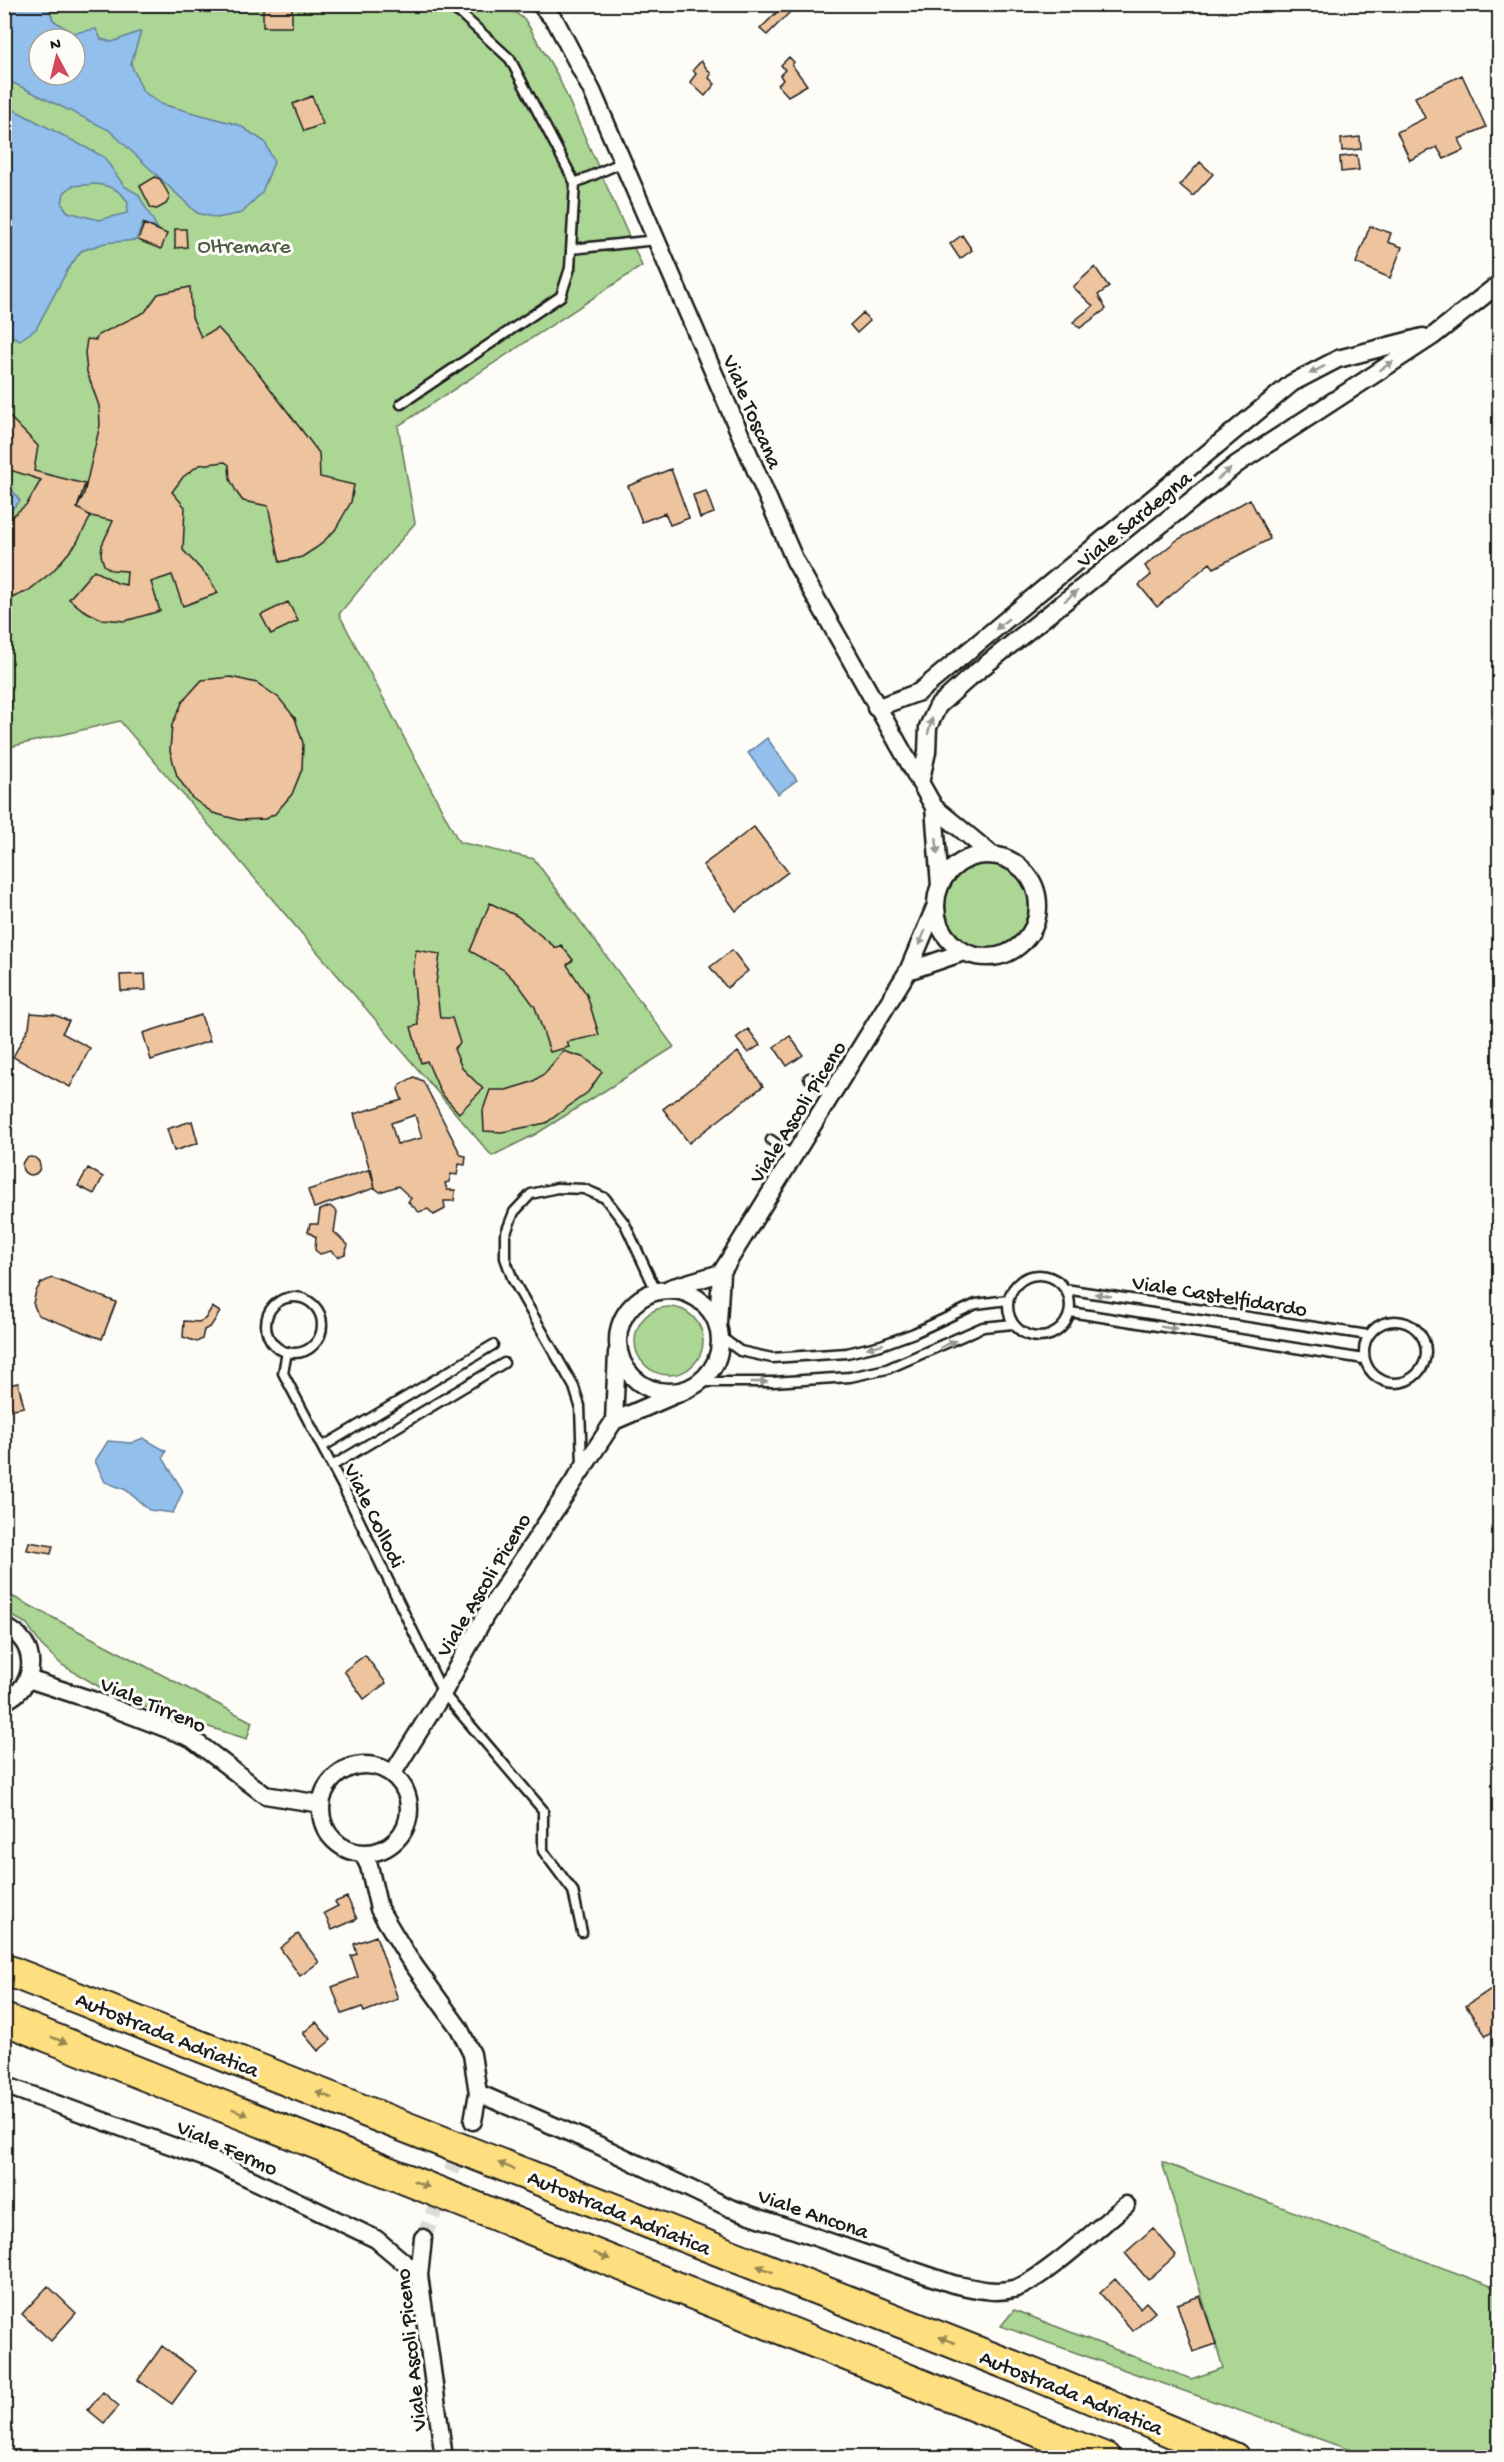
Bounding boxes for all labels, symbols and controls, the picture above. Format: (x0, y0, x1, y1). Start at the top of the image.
north arrow (27, 27, 87, 87)
text: N (49, 35, 62, 56)
park label: Oltremare (197, 235, 291, 261)
street label: Viale Toscana (714, 351, 786, 474)
one-way arrow (1378, 361, 1394, 372)
one-way arrow (1308, 365, 1326, 375)
street label: Viale Sardegna (1072, 466, 1199, 576)
one-way arrow (1216, 468, 1232, 481)
one-way arrow (1064, 590, 1079, 602)
one-way arrow (994, 617, 1009, 629)
one-way arrow (926, 717, 936, 735)
one-way arrow (932, 837, 942, 856)
one-way arrow (917, 930, 927, 948)
street label: Viale Ascoli Piceno (745, 1037, 854, 1190)
street label: Viale Castelfidardo (1129, 1271, 1309, 1325)
one-way arrow (1093, 1290, 1112, 1299)
one-way arrow (1160, 1324, 1179, 1333)
one-way arrow (940, 1339, 957, 1348)
one-way arrow (866, 1342, 884, 1352)
one-way arrow (750, 1377, 769, 1387)
street label: Viale Collodi (336, 1459, 409, 1573)
street label: Viale Ascoli Piceno (432, 1509, 539, 1663)
street label: Viale Tirreno (95, 1672, 209, 1741)
street label: Autostrada Adriatica (71, 1988, 263, 2086)
one-way arrow (50, 2036, 68, 2045)
one-way arrow (315, 2090, 333, 2100)
one-way arrow (231, 2108, 249, 2117)
street label: Viale Fermo (171, 2115, 281, 2184)
one-way arrow (497, 2161, 515, 2171)
street label: Autostrada Adriatica (523, 2166, 715, 2264)
one-way arrow (413, 2179, 431, 2189)
street label: Viale Ancona (753, 2184, 872, 2247)
one-way arrow (594, 2251, 612, 2261)
one-way arrow (756, 2264, 774, 2274)
street label: Viale Ascoli Piceno (392, 2267, 435, 2433)
one-way arrow (937, 2335, 955, 2345)
street label: Autostrada Adriatica (975, 2346, 1167, 2444)

